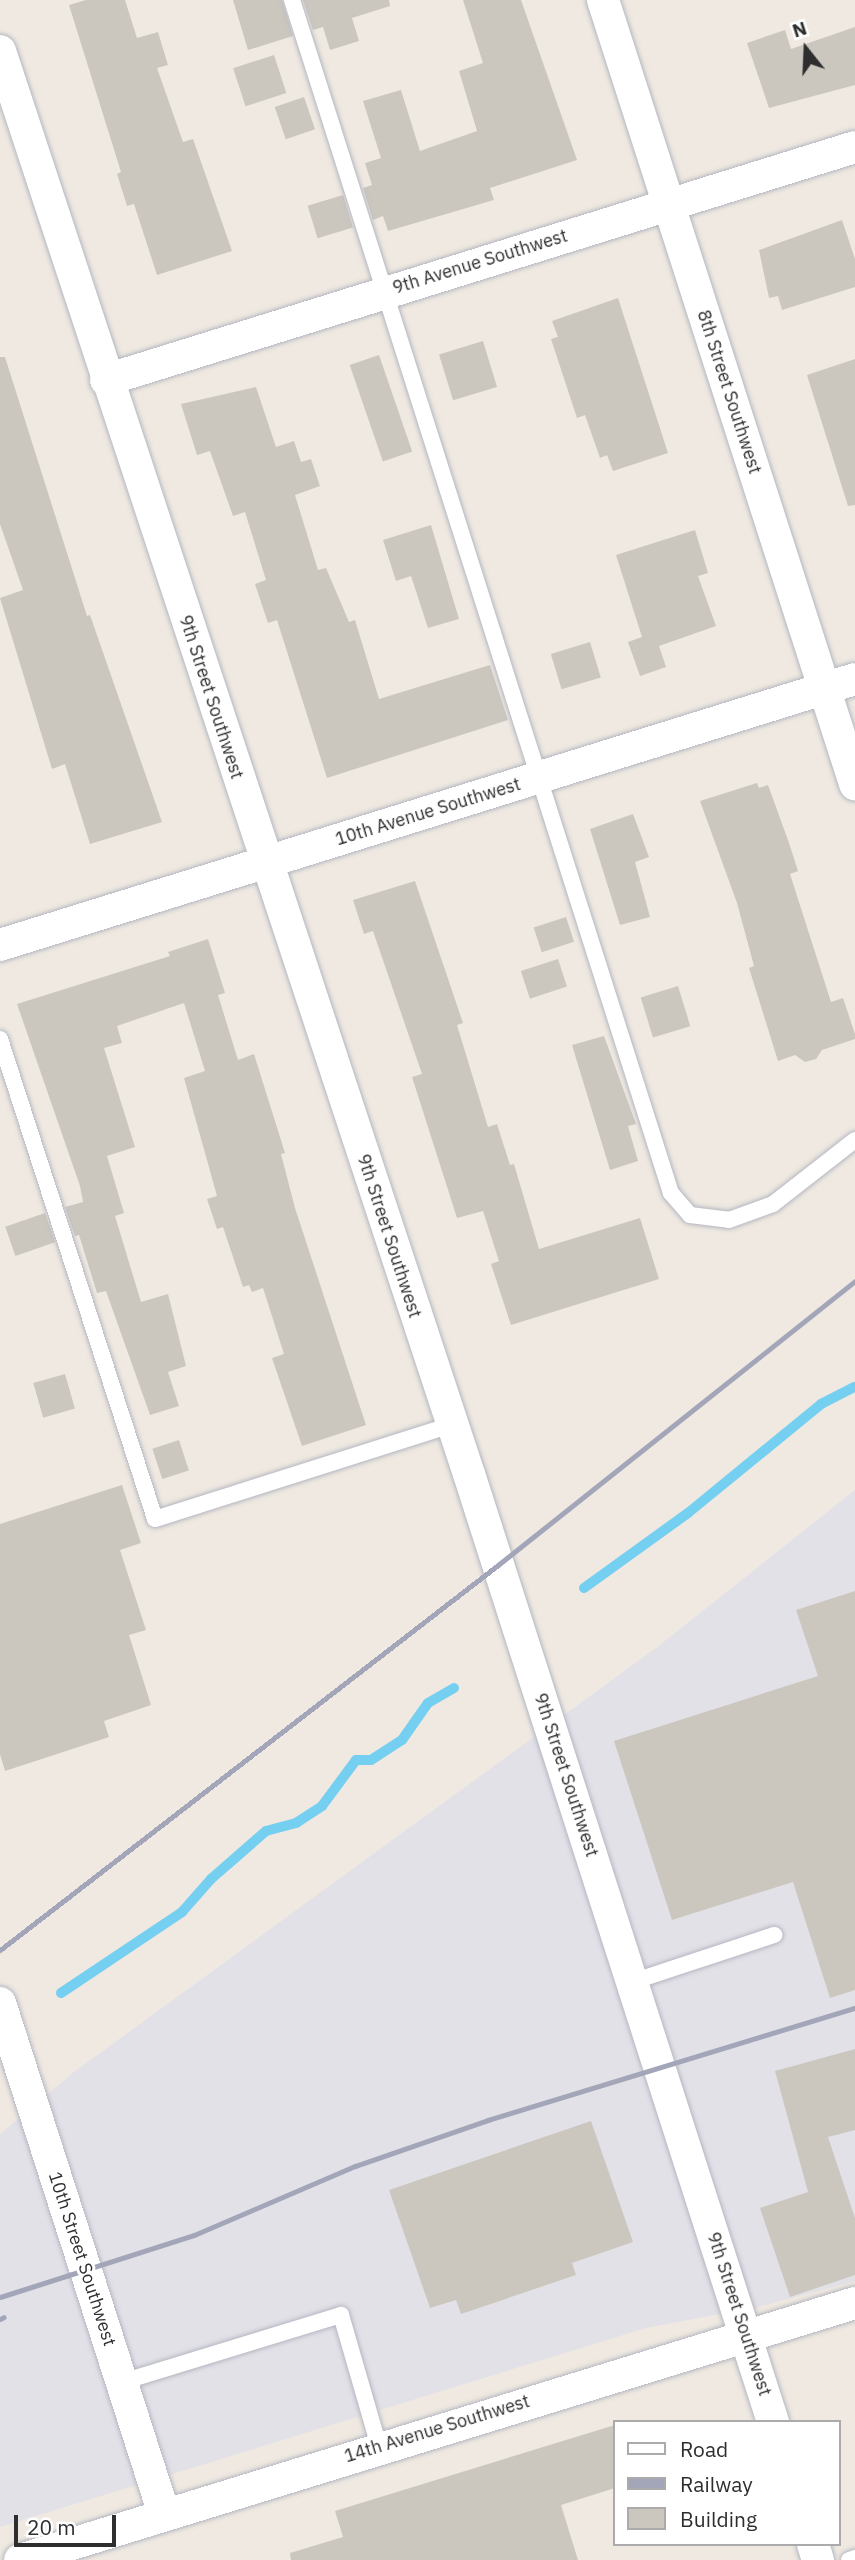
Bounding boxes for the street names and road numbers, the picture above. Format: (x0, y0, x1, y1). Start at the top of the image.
street label: 9th Avenue Southwest (390, 225, 570, 299)
street label: 8th Street Southwest (692, 307, 766, 477)
street label: 9th Street Southwest (174, 612, 248, 782)
street label: 10th Avenue Southwest (333, 774, 523, 850)
street label: 9th Street Southwest (352, 1151, 426, 1321)
street label: 9th Street Southwest (529, 1690, 603, 1860)
street label: 10th Street Southwest (44, 2169, 120, 2349)
street label: 9th Street Southwest (702, 2229, 776, 2399)
street label: 14th Avenue Southwest (342, 2391, 532, 2467)

